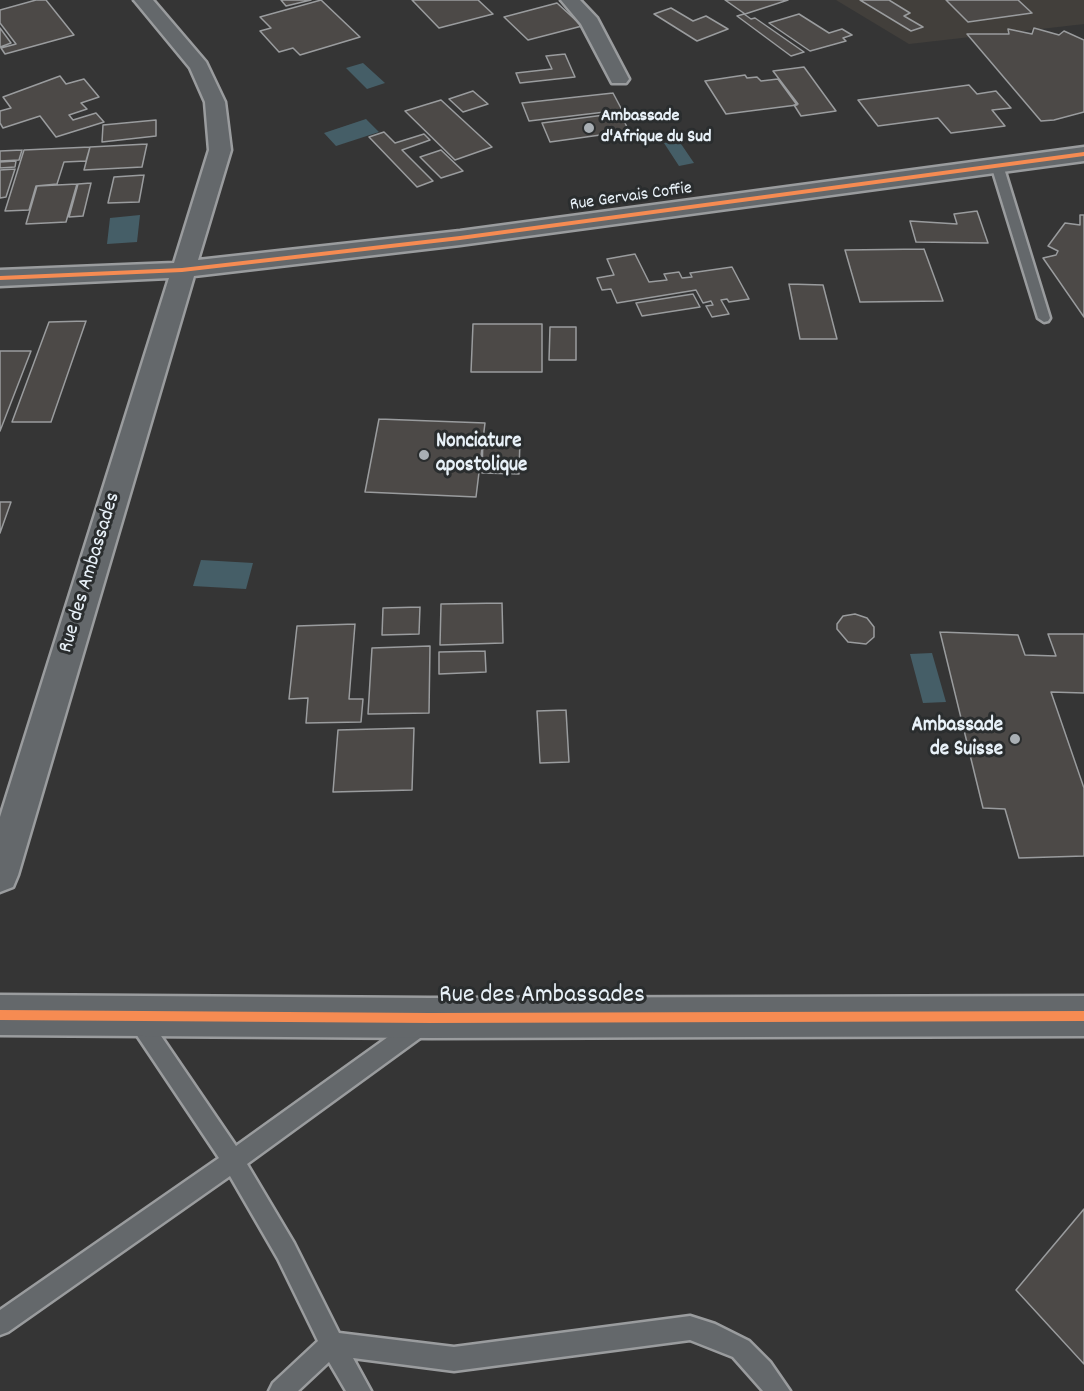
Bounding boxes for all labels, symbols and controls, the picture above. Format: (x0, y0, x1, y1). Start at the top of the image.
place label: Ambassade d'Afrique du Sud (601, 107, 711, 150)
marker: Ambassade d'Afrique du Sud (582, 121, 596, 135)
street label: Rue Gervais Coffie (569, 179, 693, 217)
place label: Nonciature apostolique (436, 430, 527, 480)
marker: Nonciature apostolique (417, 448, 431, 462)
street label: Rue des Ambassades (55, 490, 127, 656)
place label: Ambassade de Suisse (912, 714, 1003, 764)
marker: Ambassade de Suisse (1008, 732, 1022, 746)
street label: Rue des Ambassades (439, 981, 645, 1013)

